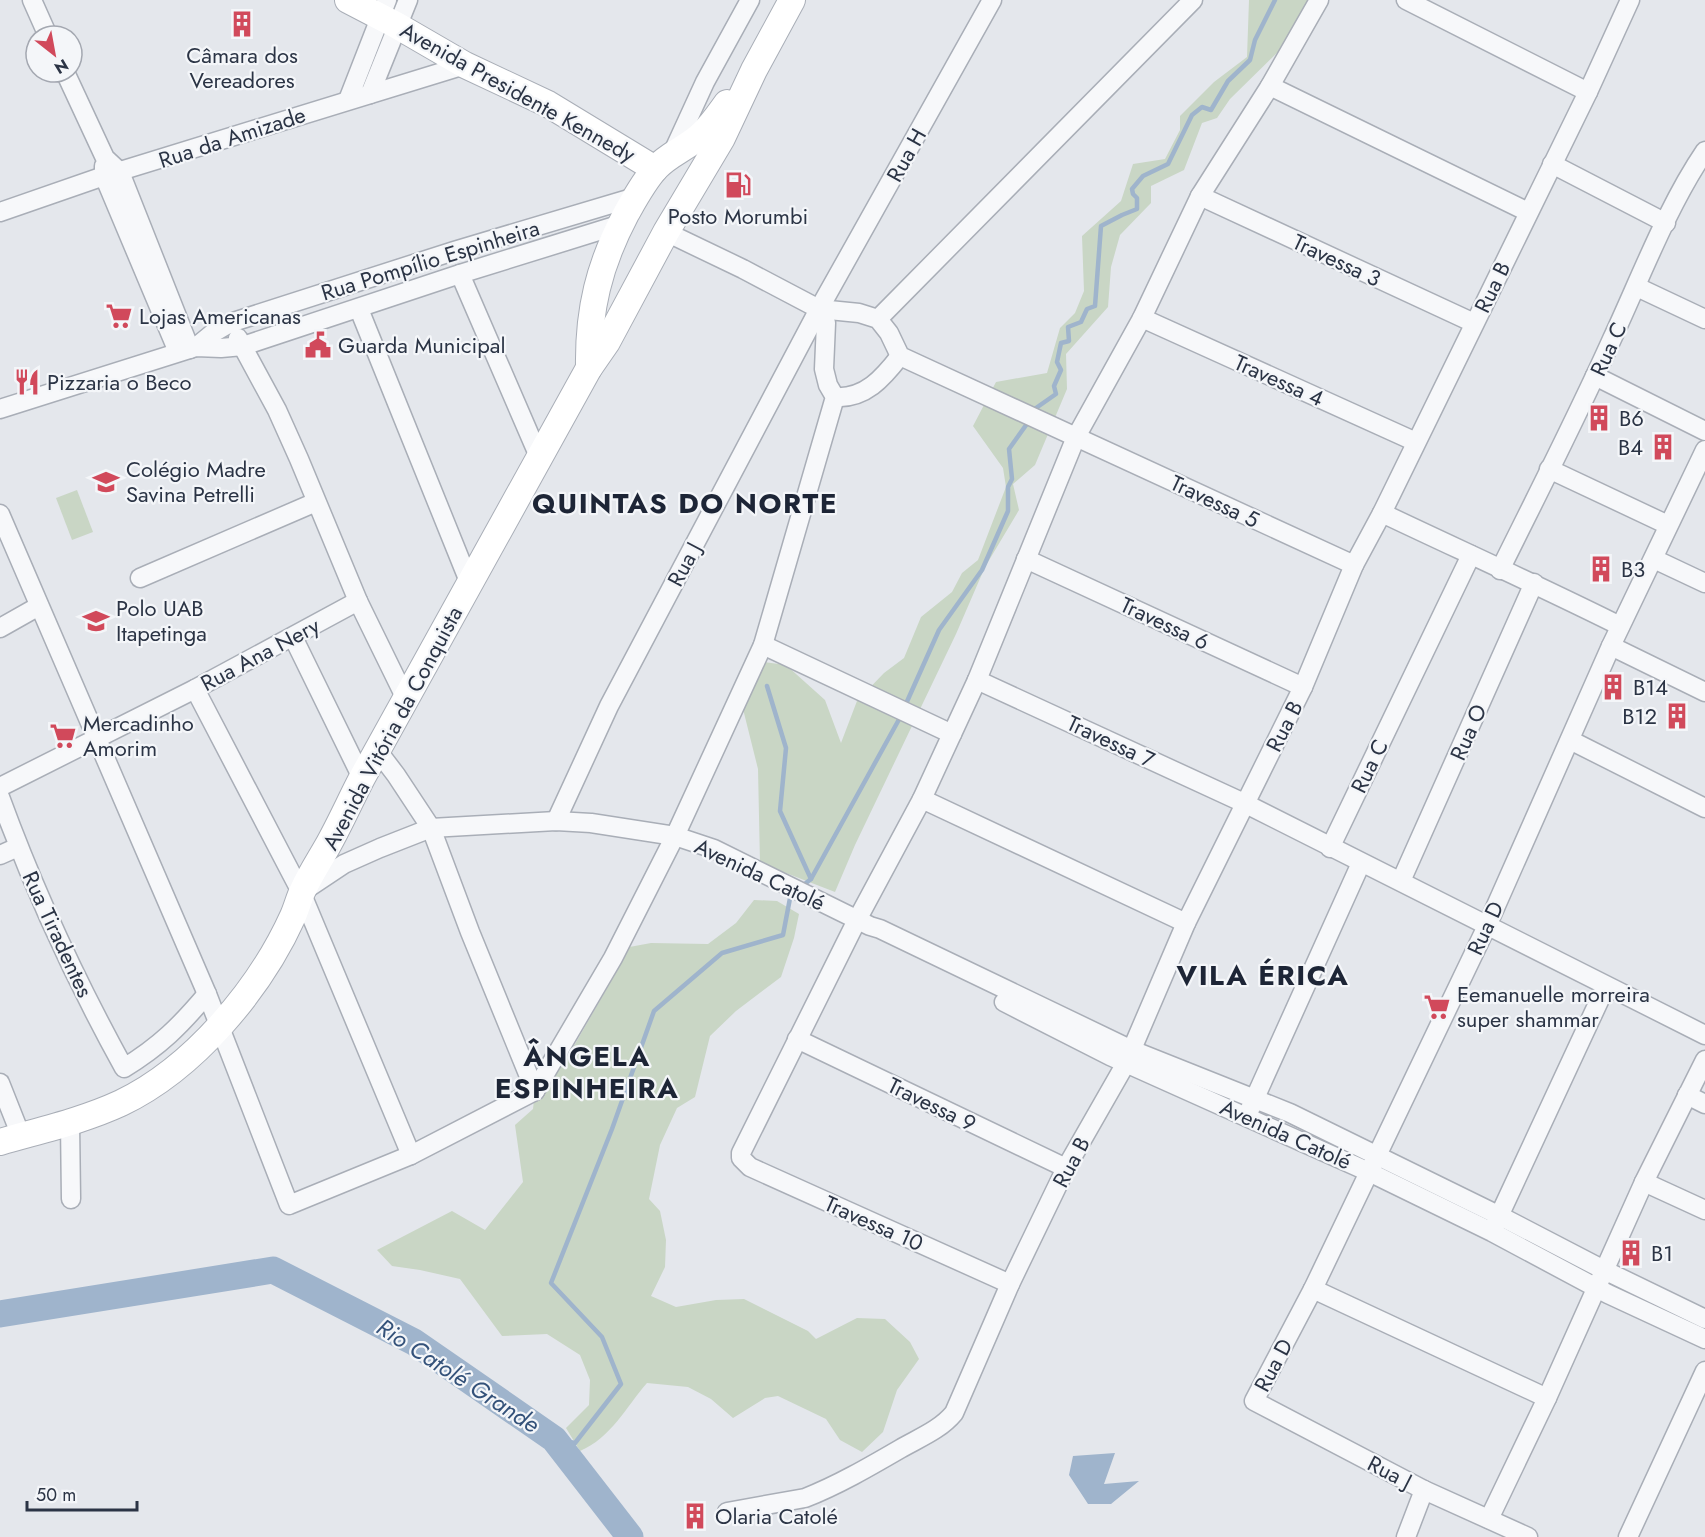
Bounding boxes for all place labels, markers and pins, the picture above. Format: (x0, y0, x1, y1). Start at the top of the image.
building icon: Câmara dos Vereadores (227, 9, 257, 39)
place label: Câmara dos Vereadores (186, 39, 298, 96)
fuel station icon: Posto Morumbi (723, 170, 753, 200)
place label: Posto Morumbi (668, 200, 808, 232)
place label: Lojas Americanas (139, 300, 301, 332)
supermarket icon: Lojas Americanas (104, 301, 134, 331)
place label: Guarda Municipal (338, 329, 506, 361)
public building icon: Guarda Municipal (303, 330, 333, 360)
place label: Pizzaria o Beco (47, 366, 191, 398)
restaurant icon: Pizzaria o Beco (12, 367, 42, 397)
place label: B6 (1619, 402, 1644, 434)
building icon: B6 (1584, 403, 1614, 433)
place label: B4 (1618, 431, 1643, 463)
building icon: B4 (1648, 432, 1678, 462)
place label: Colégio Madre Savina Petrelli (126, 453, 266, 510)
school or university icon: Colégio Madre Savina Petrelli (91, 467, 121, 497)
place label: B3 (1621, 553, 1645, 585)
building icon: B3 (1586, 554, 1616, 584)
place label: Polo UAB Itapetinga (116, 592, 207, 649)
school or university icon: Polo UAB Itapetinga (81, 606, 111, 636)
place label: B14 (1633, 671, 1668, 703)
building icon: B14 (1598, 672, 1628, 702)
place label: B12 (1622, 700, 1657, 732)
building icon: B12 (1662, 701, 1692, 731)
place label: Mercadinho Amorim (83, 707, 194, 764)
supermarket icon: Mercadinho Amorim (48, 721, 78, 751)
place label: Eemanuelle morreira super shammar (1457, 978, 1650, 1035)
supermarket icon: Eemanuelle morreira super shammar (1422, 992, 1452, 1022)
place label: B1 (1651, 1237, 1673, 1269)
building icon: B1 (1616, 1238, 1646, 1268)
place label: Olaria Catolé (715, 1500, 838, 1532)
building icon: Olaria Catolé (680, 1501, 710, 1531)

